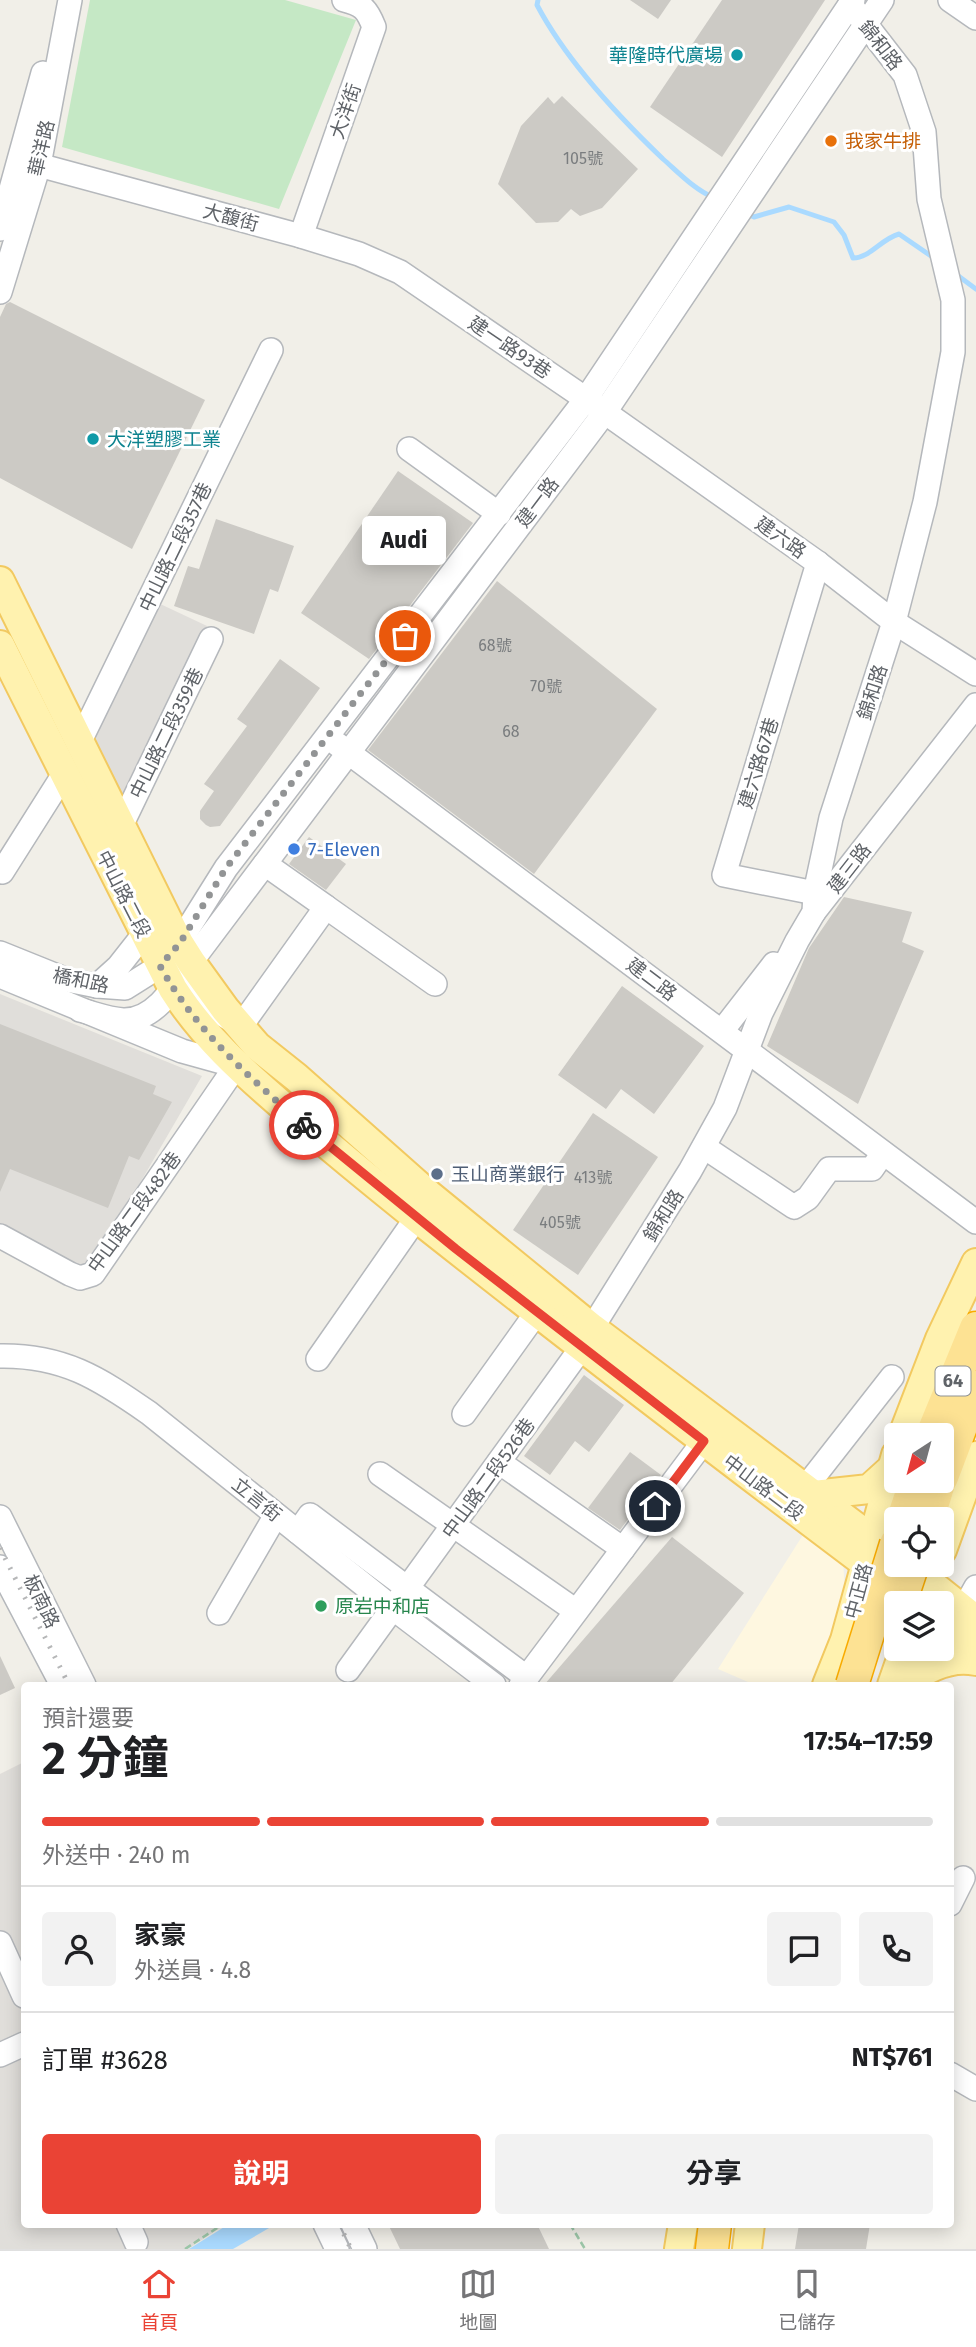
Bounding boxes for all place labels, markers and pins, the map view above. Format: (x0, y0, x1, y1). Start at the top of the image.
place label: 華隆時代廣場 (609, 44, 723, 67)
marker: 華隆時代廣場 (729, 47, 745, 63)
place label: 我家牛排 (845, 130, 921, 153)
marker: 我家牛排 (823, 133, 839, 149)
place label: 大洋塑膠工業 (107, 428, 221, 451)
marker: 大洋塑膠工業 (85, 431, 101, 447)
callout: Audi (363, 517, 447, 566)
pin (375, 606, 435, 666)
place label: 7-Eleven (308, 838, 381, 861)
marker: 7-Eleven (286, 841, 302, 857)
place label: 玉山商業銀行 (451, 1163, 565, 1186)
marker: 玉山商業銀行 (429, 1166, 445, 1182)
pin (625, 1476, 685, 1536)
place label: 原岩中和店 (335, 1595, 430, 1618)
marker: 原岩中和店 (313, 1598, 329, 1614)

